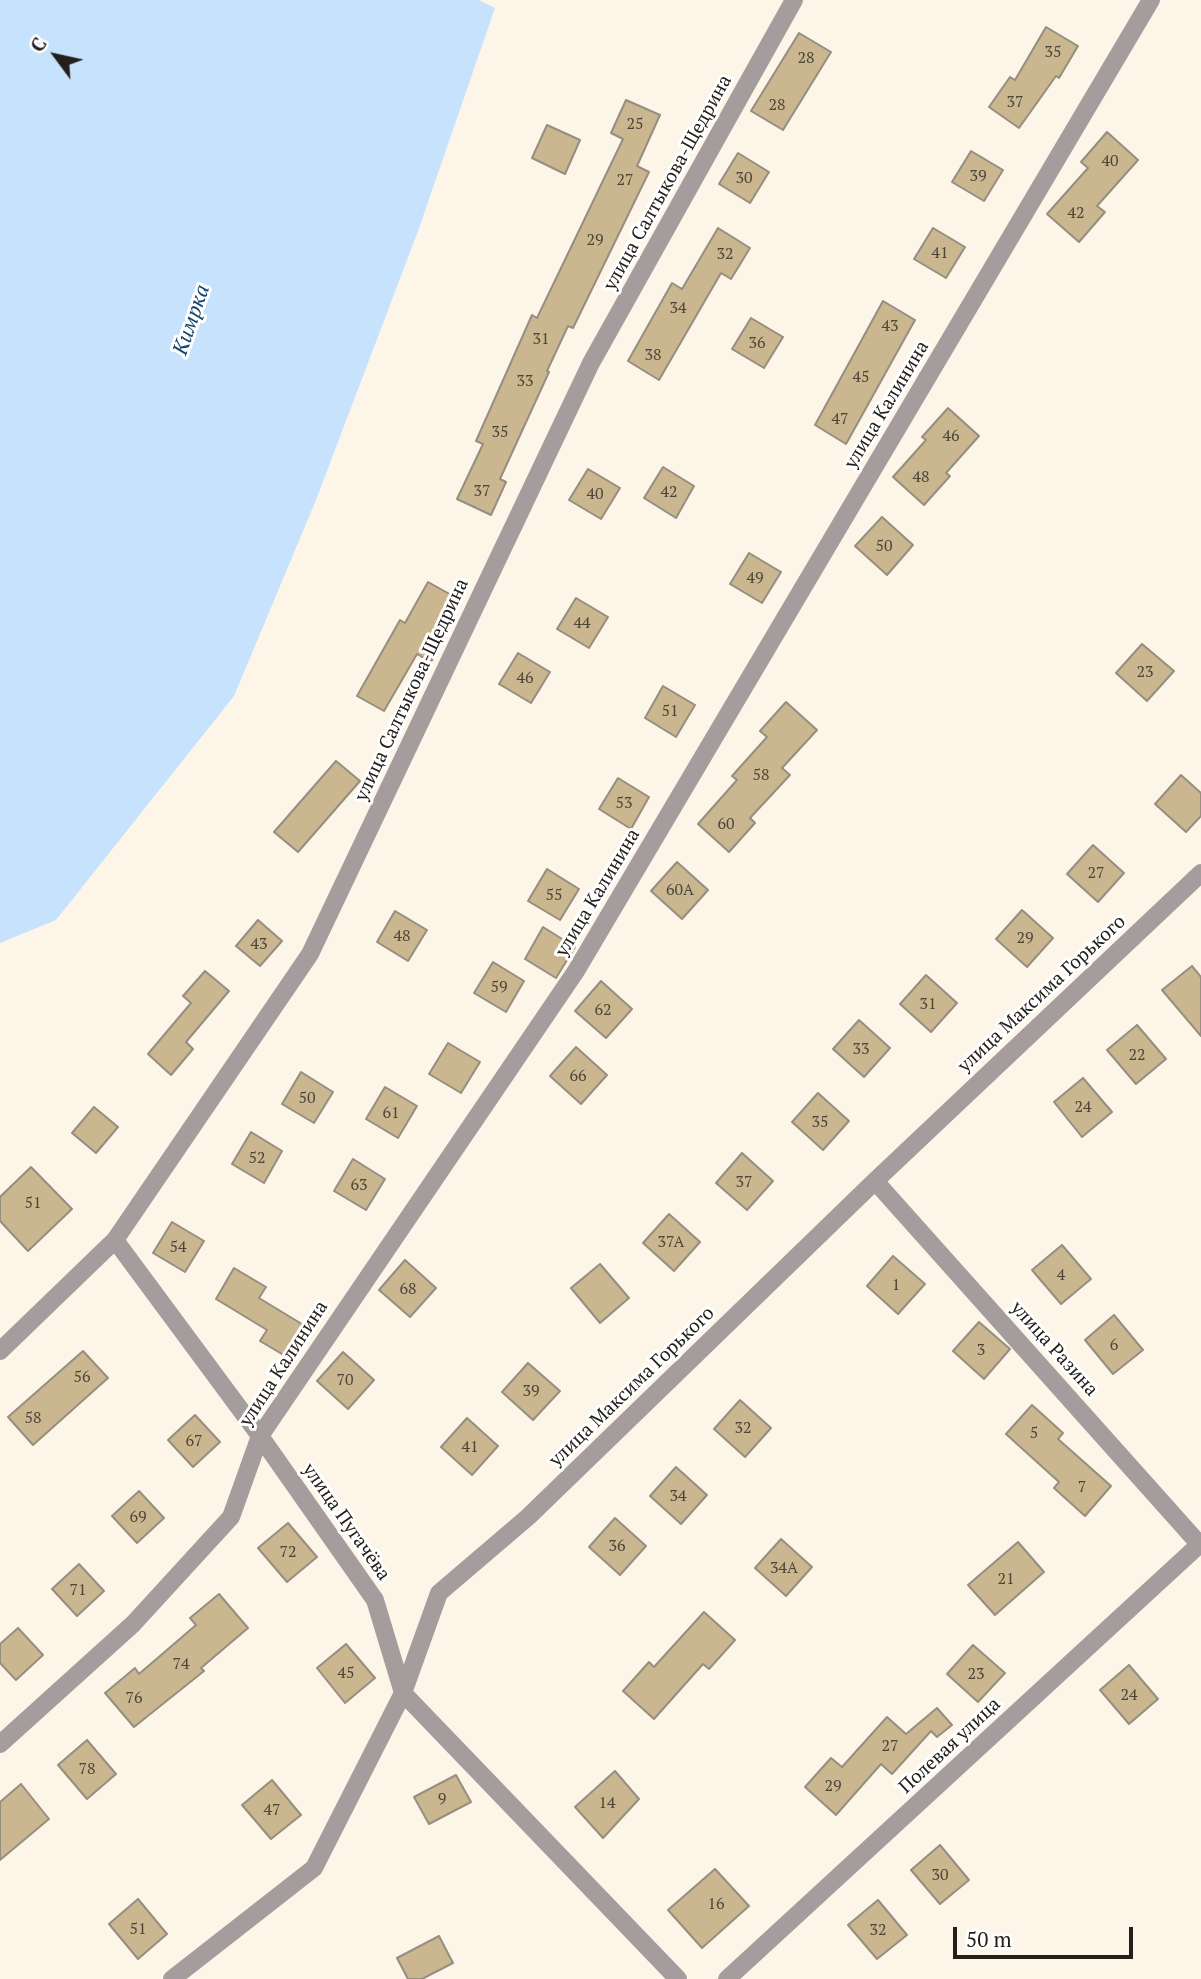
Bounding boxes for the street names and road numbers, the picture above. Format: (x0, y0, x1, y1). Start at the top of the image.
street label: улица Салтыкова-Щедрина (599, 71, 737, 295)
street label: улица Калинина (840, 337, 934, 473)
street label: улица Салтыкова-Щедрина (350, 575, 474, 805)
street label: улица Калинина (551, 825, 645, 961)
street label: улица Максима Горького (954, 910, 1130, 1078)
street label: улица Калинина (235, 1297, 333, 1431)
street label: улица Разина (1005, 1297, 1103, 1401)
street label: улица Максима Горького (545, 1302, 719, 1472)
street label: улица Пугачёва (297, 1459, 395, 1585)
street label: Полевая улица (895, 1693, 1005, 1799)

